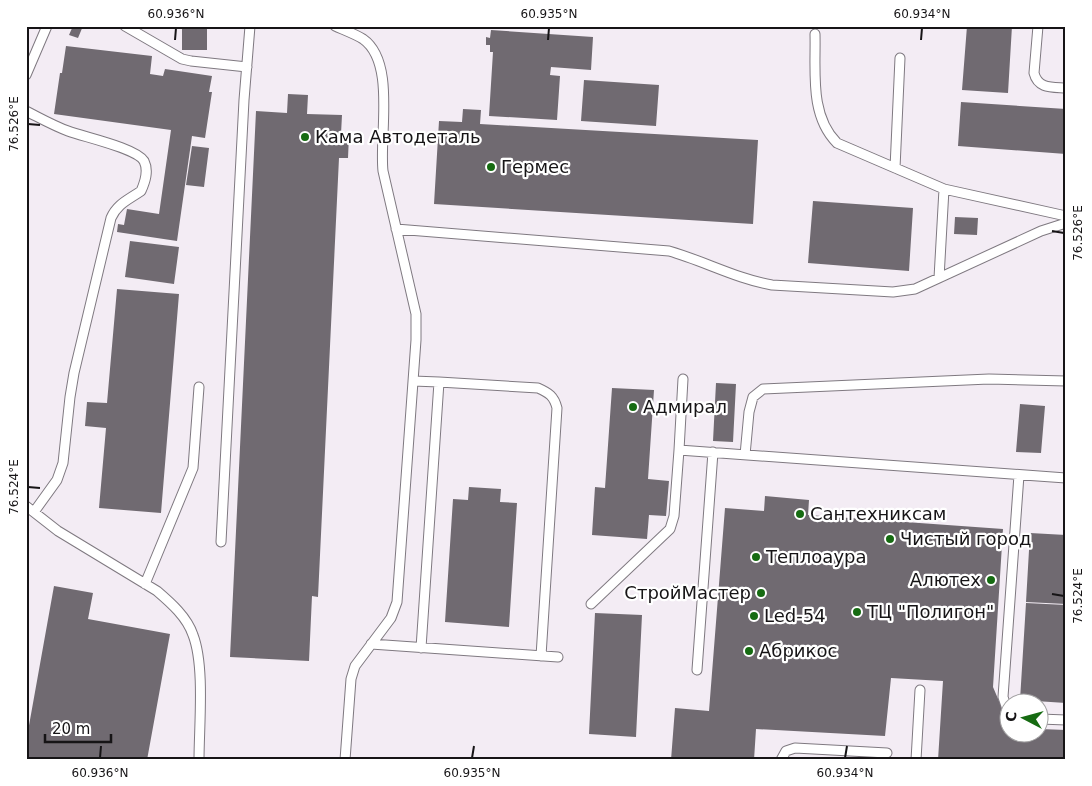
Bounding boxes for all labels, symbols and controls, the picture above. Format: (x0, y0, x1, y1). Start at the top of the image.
text: 60.936°N (148, 7, 204, 21)
text: 60.935°N (521, 7, 577, 21)
text: 60.934°N (894, 7, 950, 21)
text: 76.526°E (7, 96, 21, 152)
place label: Кама Автодеталь (315, 126, 481, 147)
marker: Кама Автодеталь (299, 131, 311, 143)
place label: Гермес (501, 156, 569, 177)
marker: Гермес (485, 161, 497, 173)
text: 76.526°E (1071, 205, 1085, 261)
place label: Адмирал (643, 396, 727, 417)
marker: Адмирал (627, 401, 639, 413)
text: 76.524°E (7, 459, 21, 515)
place label: Сантехниксам (810, 503, 946, 524)
marker: Сантехниксам (794, 508, 806, 520)
place label: Чистый город (900, 528, 1031, 549)
marker: Чистый город (884, 533, 896, 545)
place label: Теплоаура (765, 546, 867, 567)
marker: Теплоаура (750, 551, 762, 563)
text: 76.524°E (1071, 568, 1085, 624)
place label: Алютех (910, 569, 981, 590)
marker: Алютех (985, 574, 997, 586)
place label: СтройМастер (624, 582, 751, 603)
marker: СтройМастер (755, 587, 767, 599)
place label: ТЦ "Полигон" (866, 601, 994, 622)
place label: Led-54 (764, 605, 826, 626)
marker: ТЦ "Полигон" (851, 606, 863, 618)
marker: Led-54 (748, 610, 760, 622)
place label: Абрикос (759, 640, 837, 661)
marker: Абрикос (743, 645, 755, 657)
north arrow (1000, 694, 1050, 744)
scale bar (45, 711, 111, 743)
text: С (1003, 711, 1020, 723)
text: 20 m (52, 720, 90, 738)
text: 60.936°N (72, 766, 128, 780)
text: 60.935°N (444, 766, 500, 780)
text: 60.934°N (817, 766, 873, 780)

